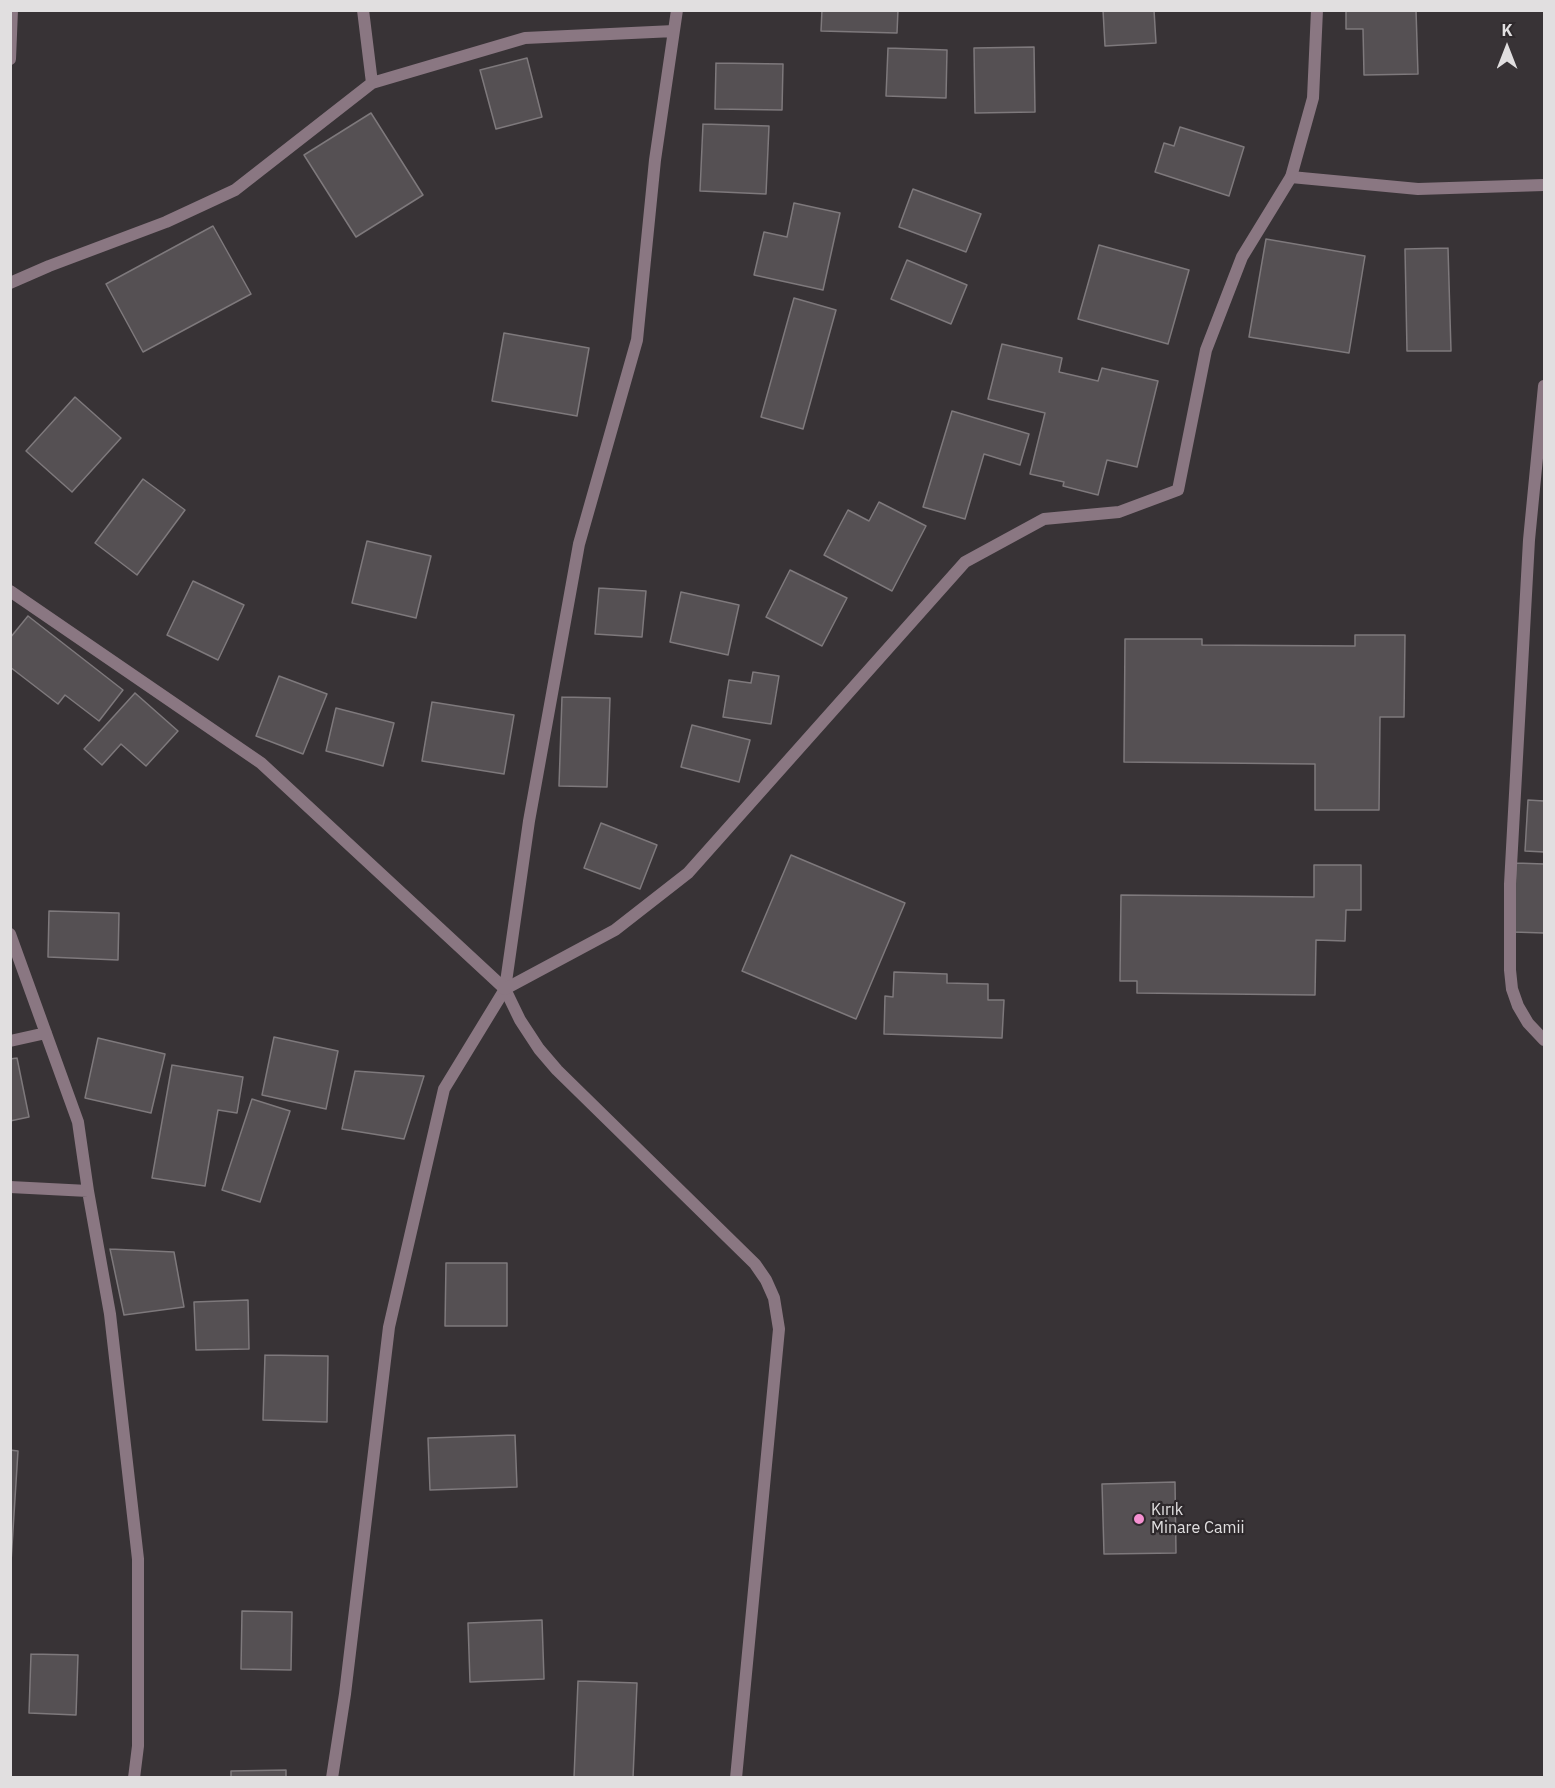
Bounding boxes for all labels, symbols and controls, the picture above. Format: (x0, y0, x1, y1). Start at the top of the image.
north arrow (1477, 18, 1537, 78)
text: K (1501, 20, 1513, 40)
place label: Kırık Minare Camii (1151, 1500, 1244, 1538)
marker: Kırık Minare Camii (1132, 1512, 1146, 1526)

